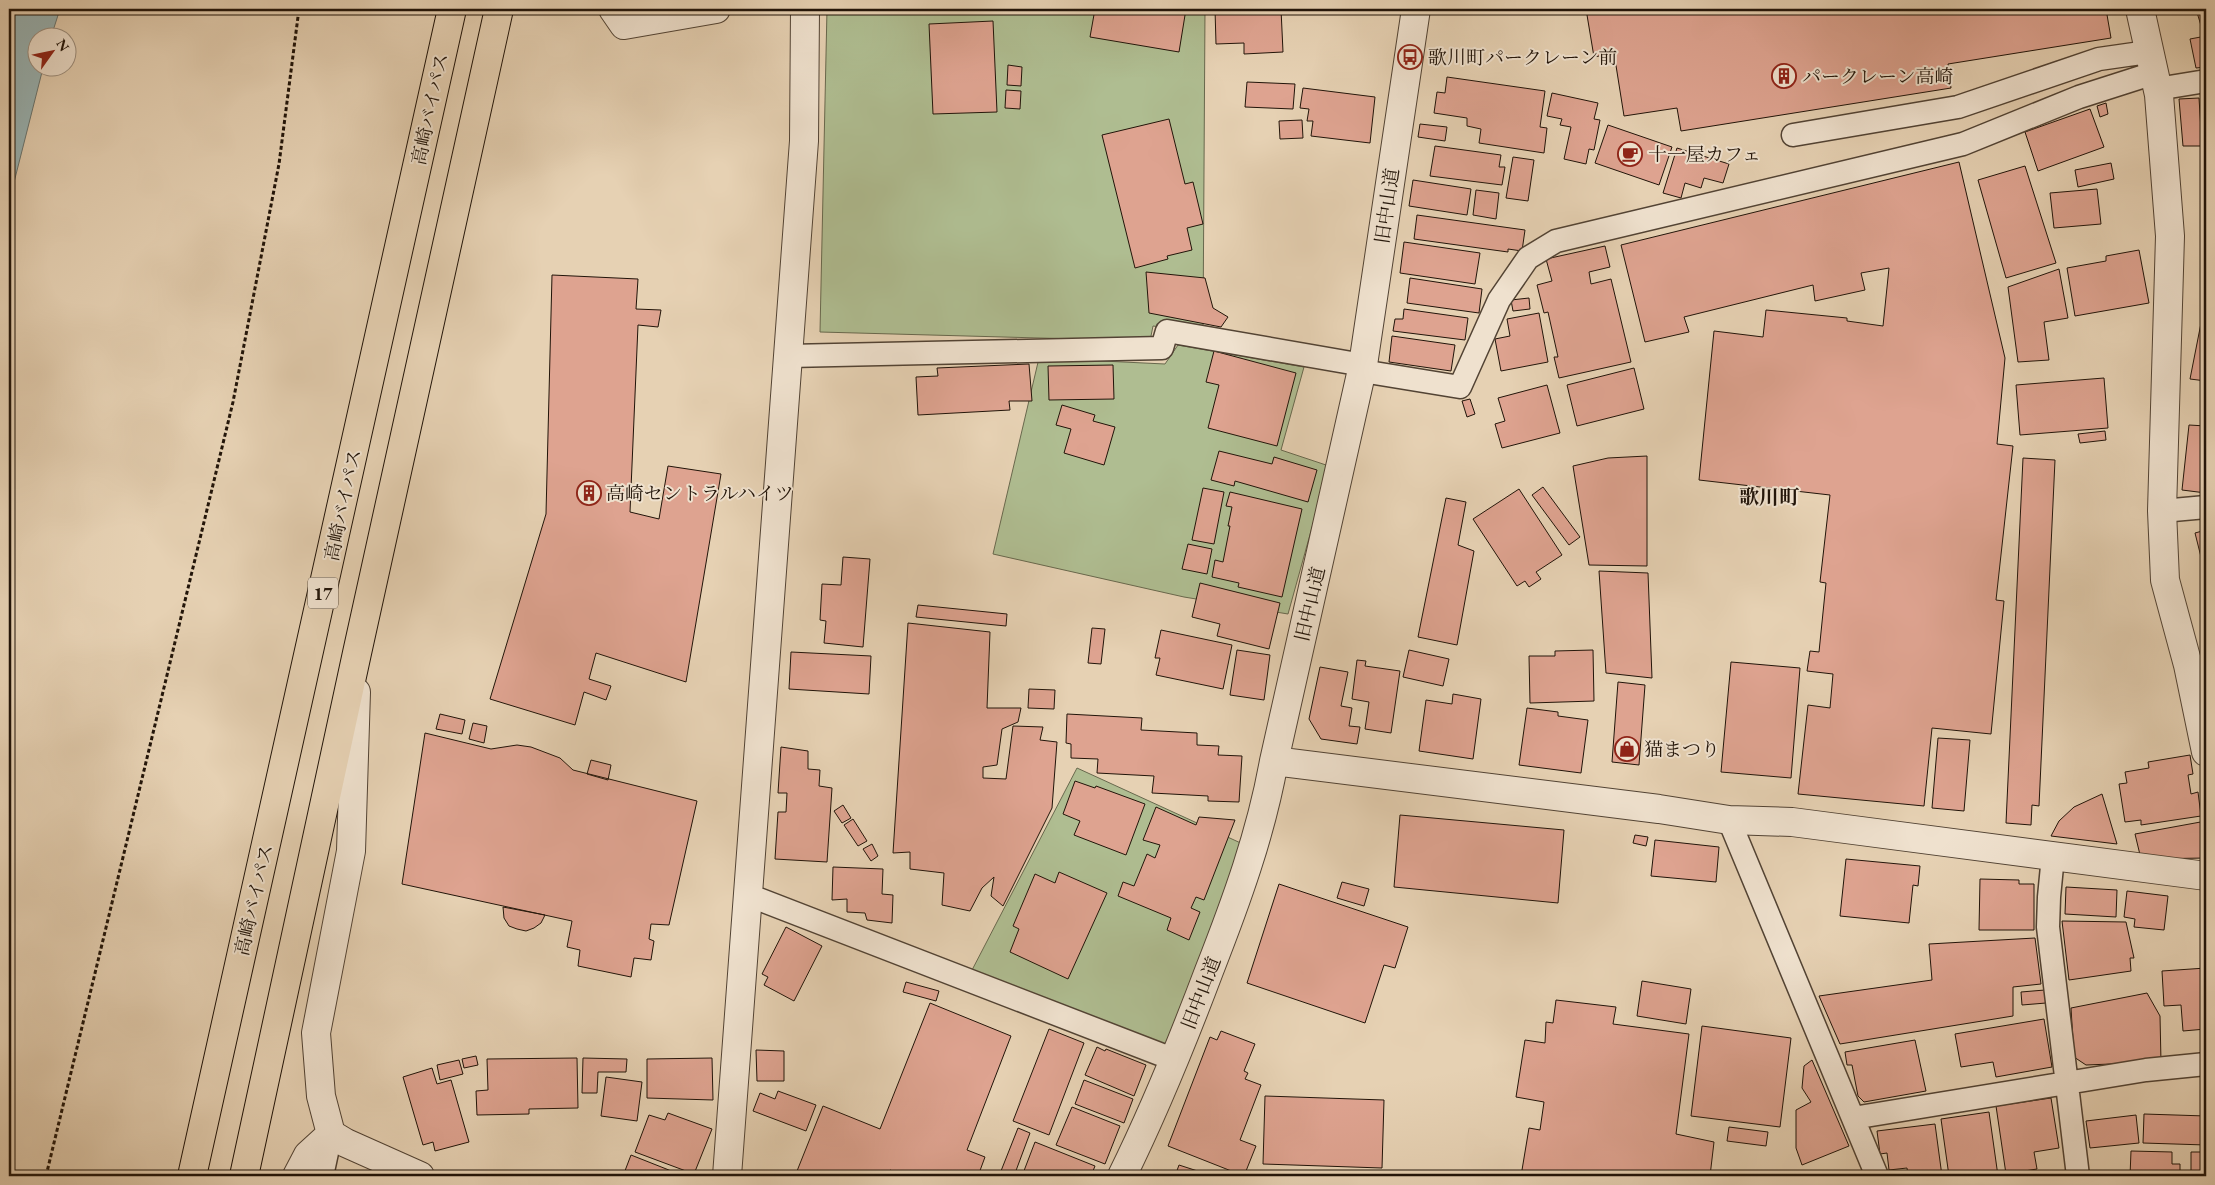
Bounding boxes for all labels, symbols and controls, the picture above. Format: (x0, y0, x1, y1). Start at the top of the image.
north arrow (28, 28, 78, 78)
text: N (52, 35, 74, 55)
bus stop icon: 歌川町パークレーン前 (1397, 44, 1423, 70)
place label: 歌川町パークレーン前 (1428, 45, 1618, 70)
street label: 高崎バイパス (406, 51, 454, 167)
building icon: パークレーン高崎 (1771, 63, 1797, 89)
place label: パークレーン高崎 (1802, 64, 1954, 89)
cafe icon: 十一屋カフェ (1617, 141, 1643, 167)
place label: 十一屋カフェ (1648, 142, 1761, 167)
street label: 旧中山道 (1369, 167, 1405, 245)
street label: 高崎バイパス (319, 447, 367, 563)
building icon: 高崎セントラルハイツ (576, 480, 602, 506)
place label: 高崎セントラルハイツ (606, 481, 794, 506)
district label: 歌川町 (1739, 484, 1800, 510)
street label: 旧中山道 (1289, 564, 1331, 644)
road number: 17 (308, 578, 338, 608)
shop icon: 猫まつり (1614, 736, 1640, 762)
place label: 猫まつり (1644, 737, 1720, 762)
street label: 高崎バイパス (229, 842, 279, 958)
street label: 旧中山道 (1176, 953, 1226, 1033)

